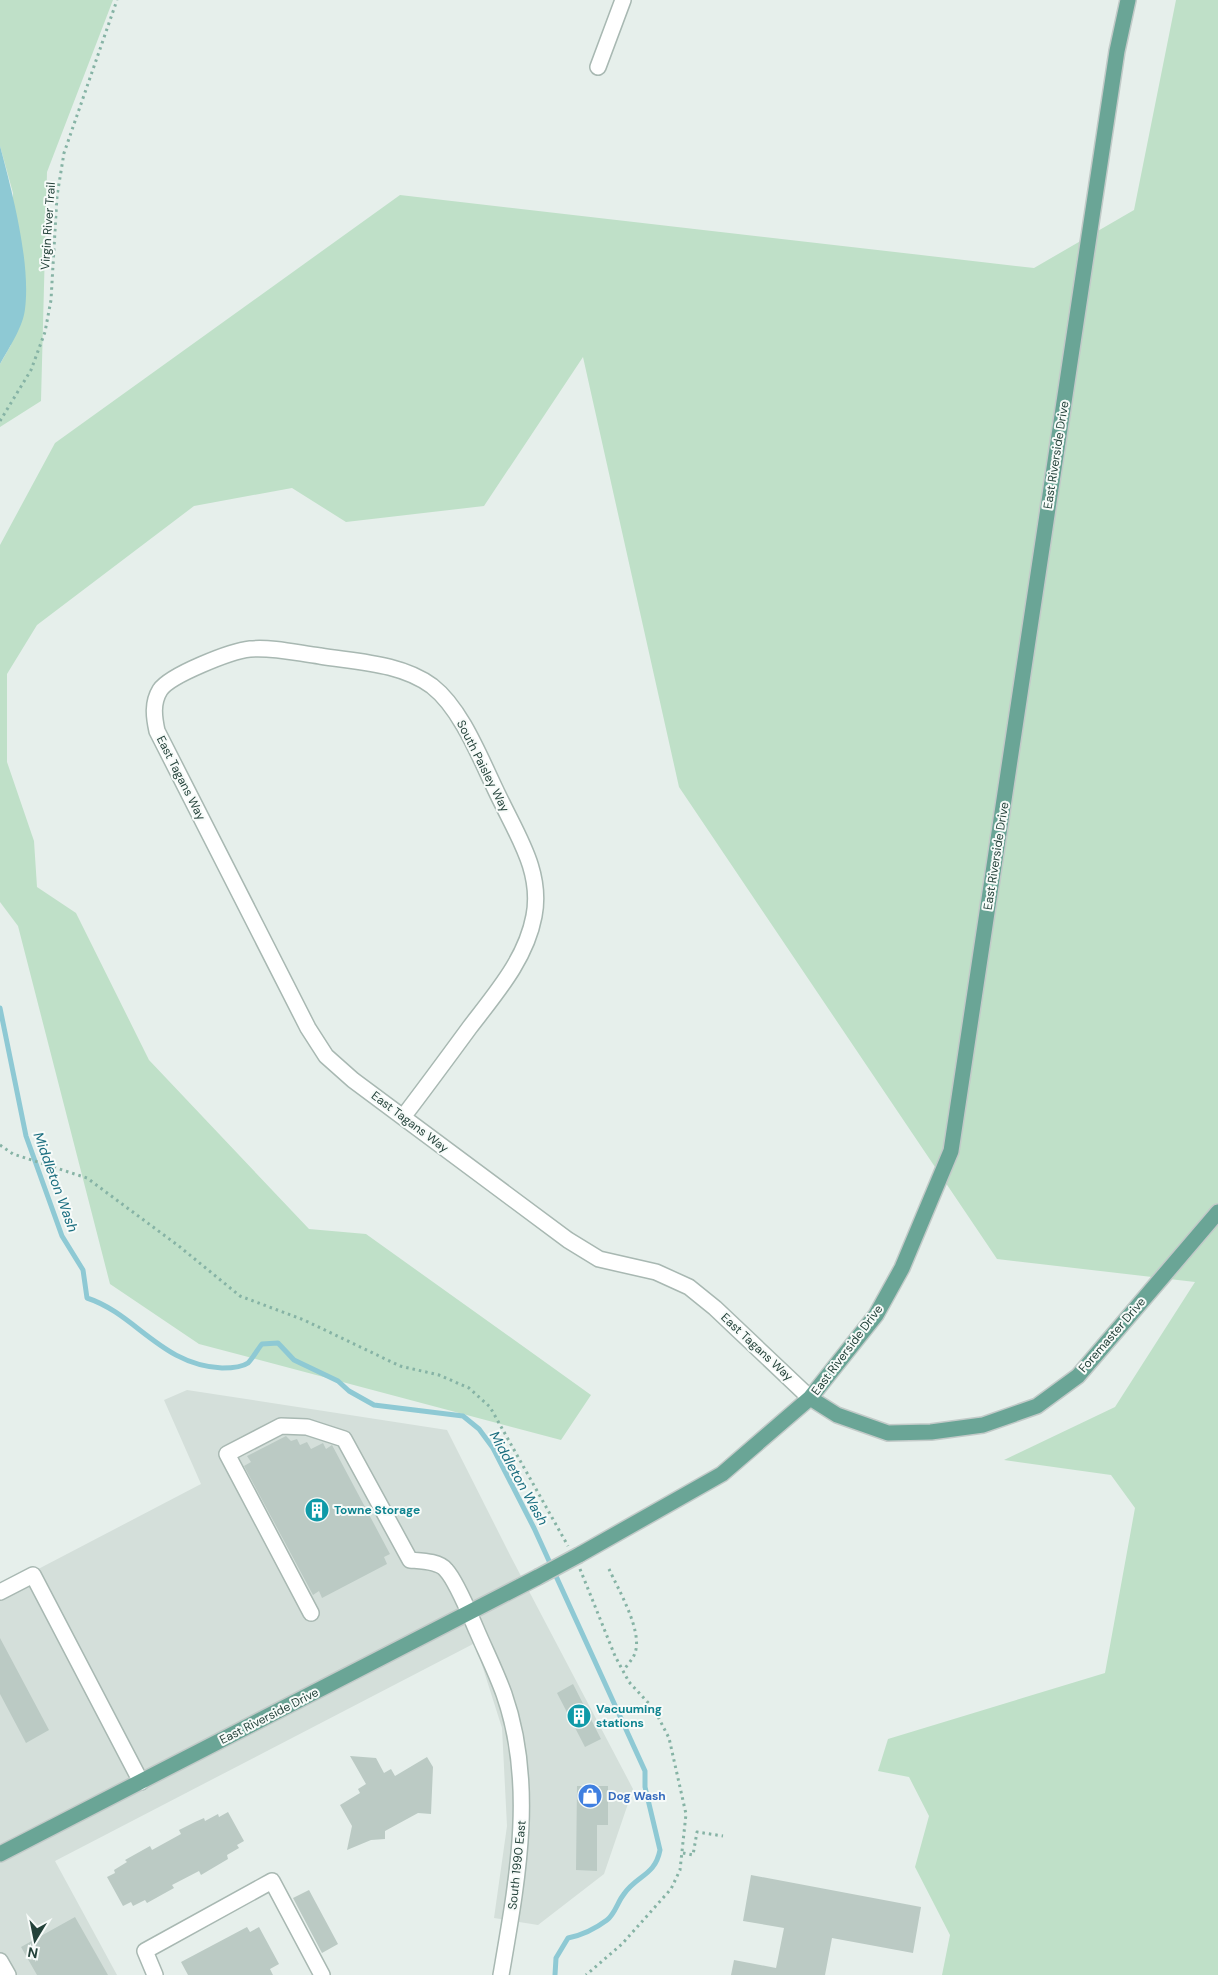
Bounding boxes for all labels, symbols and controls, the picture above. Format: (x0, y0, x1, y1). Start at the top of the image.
street label: Virgin River Trail (37, 182, 59, 270)
street label: East Riverside Drive (1040, 400, 1072, 510)
street label: South Paisley Way (453, 717, 513, 815)
street label: East Tagans Way (153, 733, 209, 823)
street label: East Riverside Drive (980, 801, 1012, 911)
street label: East Tagans Way (368, 1088, 452, 1156)
water label: Middleton Wash (30, 1130, 82, 1234)
street label: Foremaster Drive (1075, 1294, 1149, 1376)
street label: East Riverside Drive (808, 1301, 886, 1398)
street label: East Tagans Way (718, 1310, 797, 1385)
water label: Middleton Wash (486, 1428, 552, 1528)
building icon: Towne Storage (304, 1497, 330, 1523)
place label: Towne Storage (334, 1502, 420, 1518)
street label: East Riverside Drive (217, 1684, 321, 1748)
place label: Vacuuming stations (596, 1701, 662, 1731)
building icon: Vacuuming stations (566, 1703, 592, 1729)
shop icon: Dog Wash (577, 1783, 603, 1809)
place label: Dog Wash (608, 1788, 666, 1804)
street label: South 1990 East (504, 1819, 530, 1910)
north arrow (10, 1915, 60, 1965)
text: N (26, 1943, 39, 1963)

